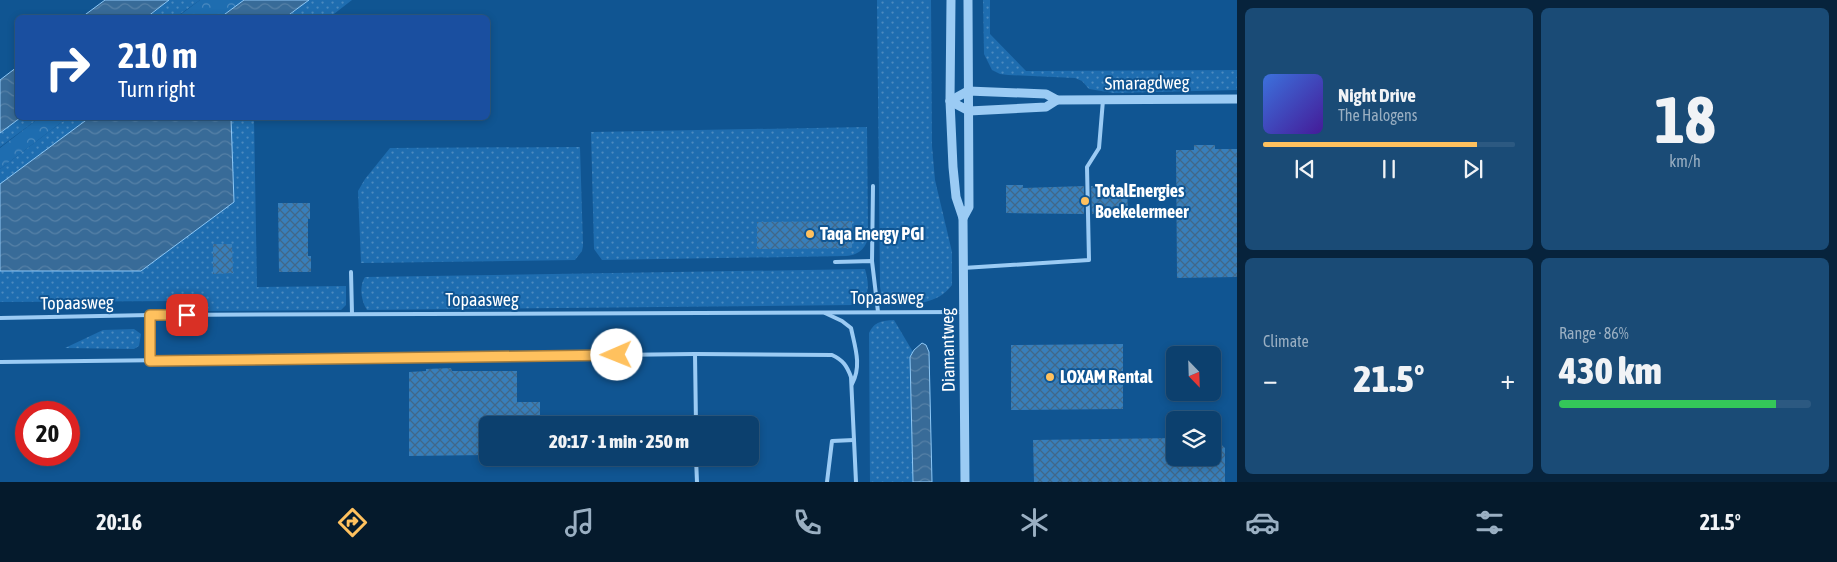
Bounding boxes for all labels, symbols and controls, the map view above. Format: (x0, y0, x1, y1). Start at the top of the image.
icon: right (35, 35, 100, 100)
text: 210 m (118, 35, 197, 75)
street label: Smaragdweg (1105, 71, 1190, 94)
text: Turn right (118, 76, 195, 102)
text: 18 (1654, 82, 1716, 157)
text: Night Drive (1338, 84, 1416, 106)
text: The Halogens (1338, 106, 1418, 124)
text: km/h (1669, 152, 1701, 170)
icon: previous (1291, 155, 1319, 183)
icon: pause (1375, 155, 1403, 183)
icon: next (1459, 155, 1487, 183)
place label: TotalEnergies Boekelermeer (1095, 180, 1189, 222)
marker: TotalEnergies Boekelermeer (1079, 195, 1091, 207)
place label: Taqa Energy PGI (820, 223, 924, 244)
marker: Taqa Energy PGI (804, 228, 816, 240)
street label: Topaasweg (850, 287, 924, 308)
street label: Topaasweg (445, 289, 519, 310)
street label: Topaasweg (40, 291, 114, 314)
pin (166, 294, 208, 336)
icon: arrive (173, 301, 201, 329)
street label: Diamantweg (936, 307, 959, 392)
text: Range · 86% (1559, 324, 1629, 342)
position arrow (590, 328, 642, 380)
text: Climate (1263, 332, 1309, 350)
north arrow (1166, 346, 1221, 401)
map controls (1166, 346, 1221, 466)
text: 430 km (1559, 349, 1662, 392)
text: 21.5° (1354, 357, 1424, 400)
text: − (1263, 363, 1278, 395)
text: + (1500, 363, 1515, 395)
place label: LOXAM Rental (1060, 366, 1153, 387)
marker: LOXAM Rental (1044, 371, 1056, 383)
speed limit sign: 20 (15, 401, 80, 466)
button: layers (1166, 411, 1221, 466)
text: 20:17 · 1 min · 250 m (549, 430, 689, 452)
icon: directions (335, 505, 370, 540)
icon: music (562, 505, 597, 540)
icon: phone (790, 505, 825, 540)
icon: climate (1017, 505, 1052, 540)
icon: car (1245, 505, 1280, 540)
icon: filters (1472, 505, 1507, 540)
text: 20:16 (96, 509, 142, 535)
text: 21.5° (1700, 509, 1741, 535)

